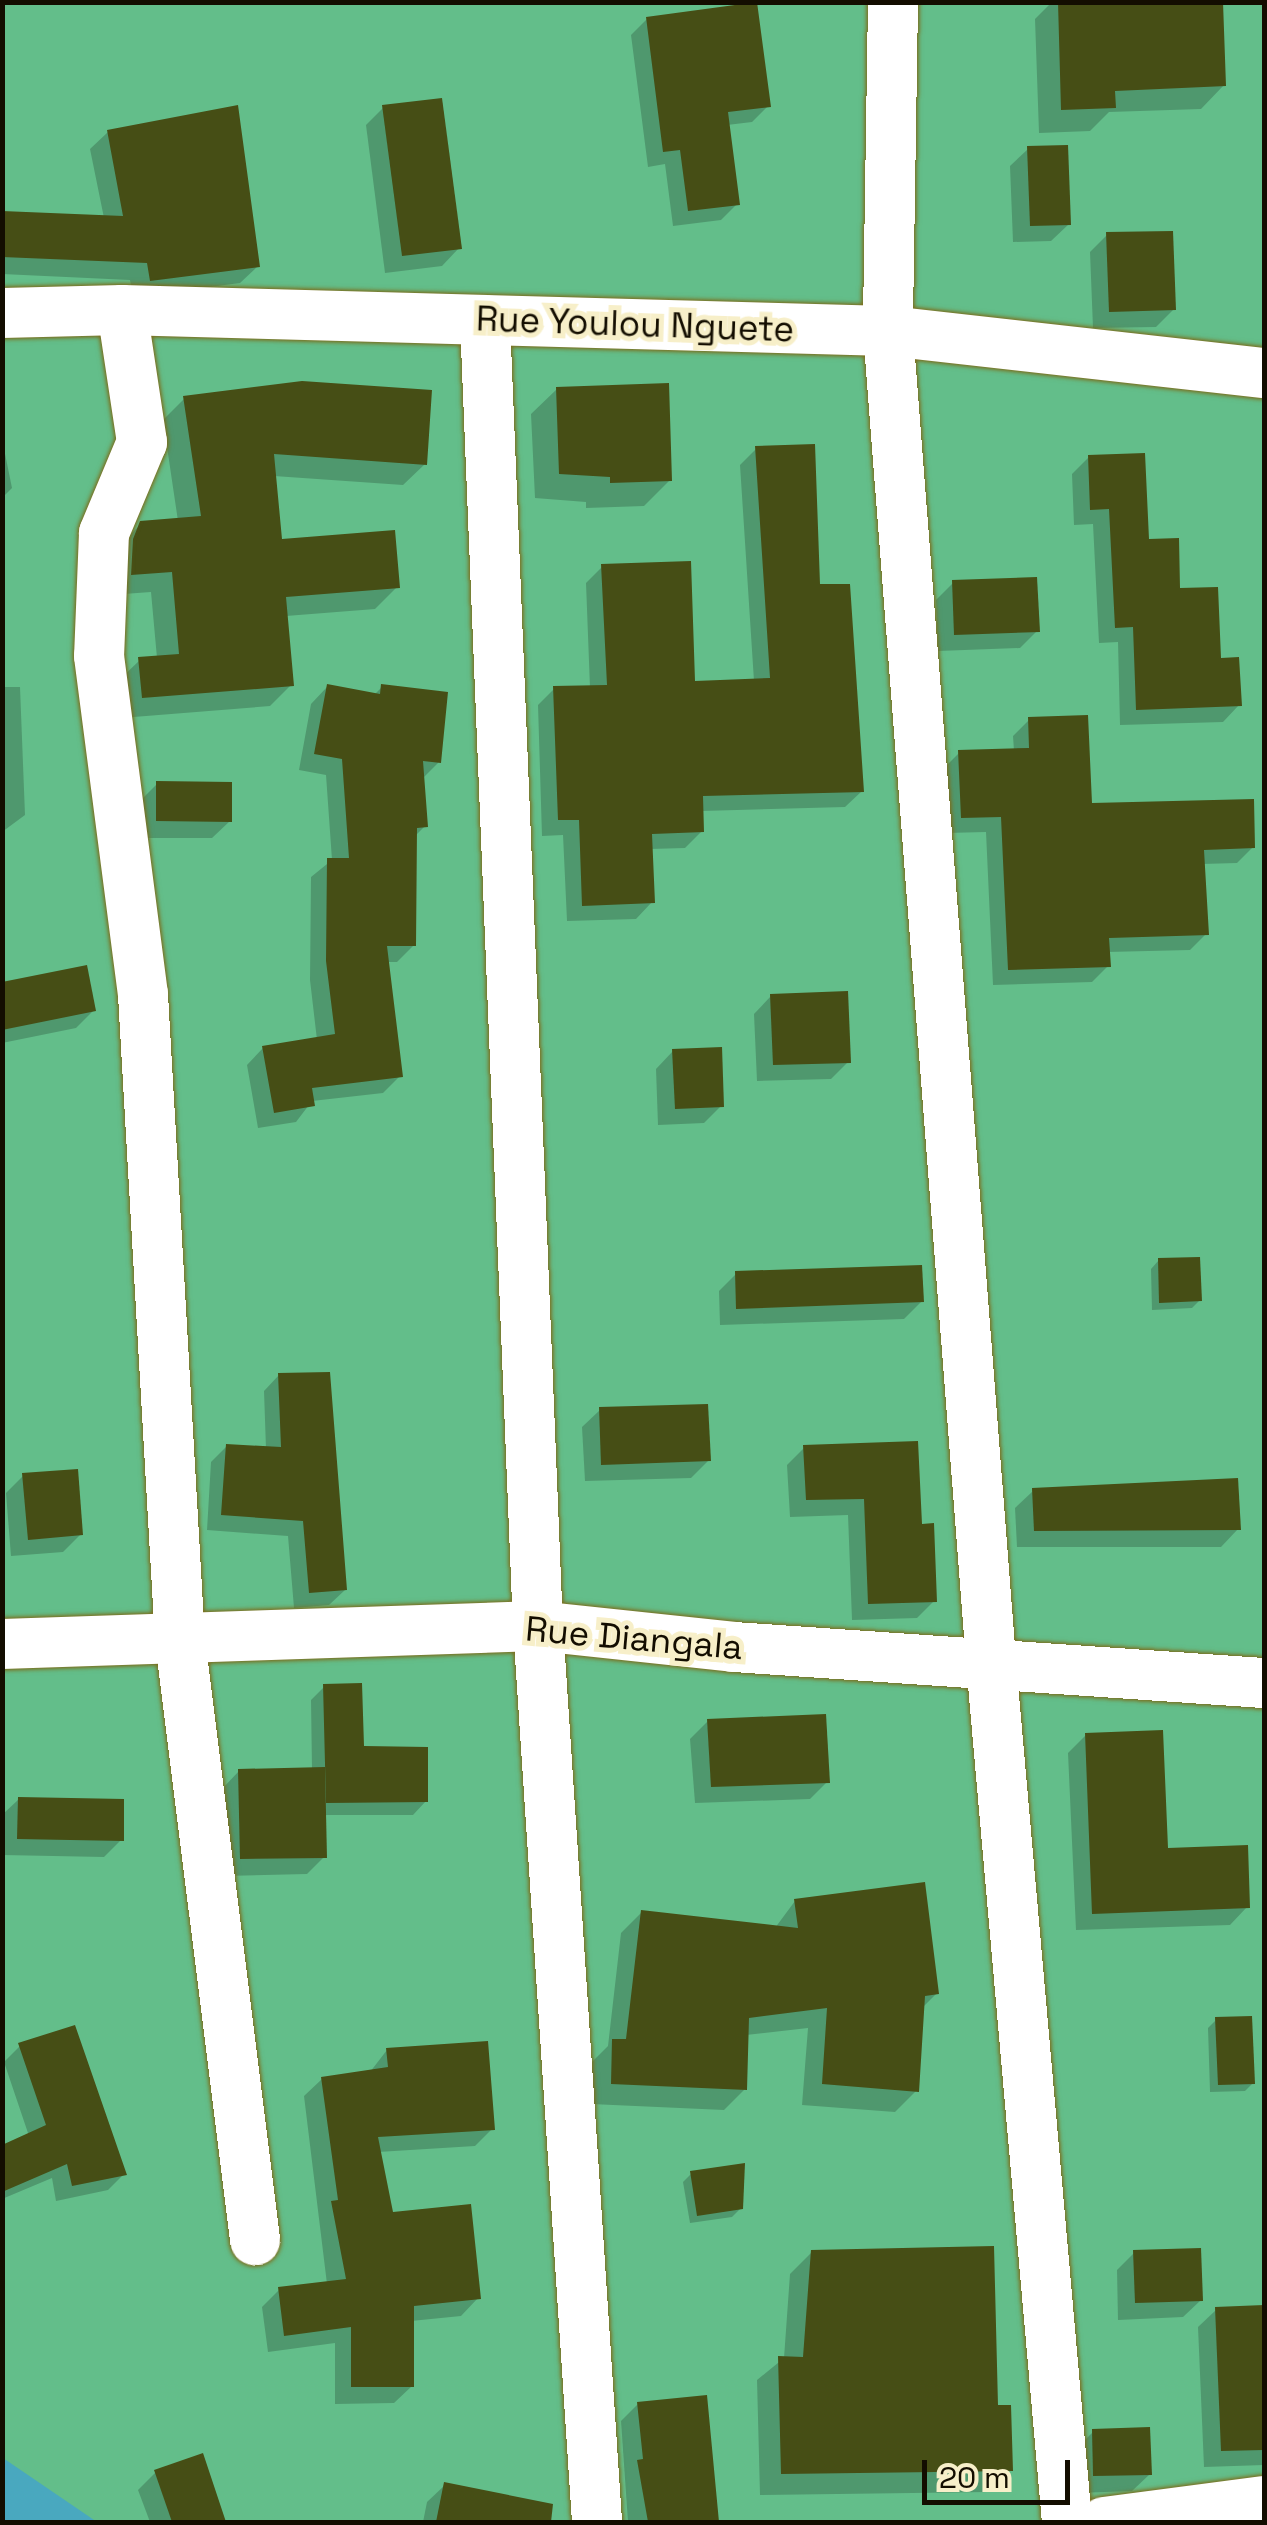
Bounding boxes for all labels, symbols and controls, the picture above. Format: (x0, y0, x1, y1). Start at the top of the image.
street label: Rue Youlou Nguete (475, 297, 795, 351)
street label: Rue Diangala (524, 1608, 744, 1668)
scale bar (927, 2440, 1074, 2502)
text: 20 m (939, 2458, 1010, 2497)

